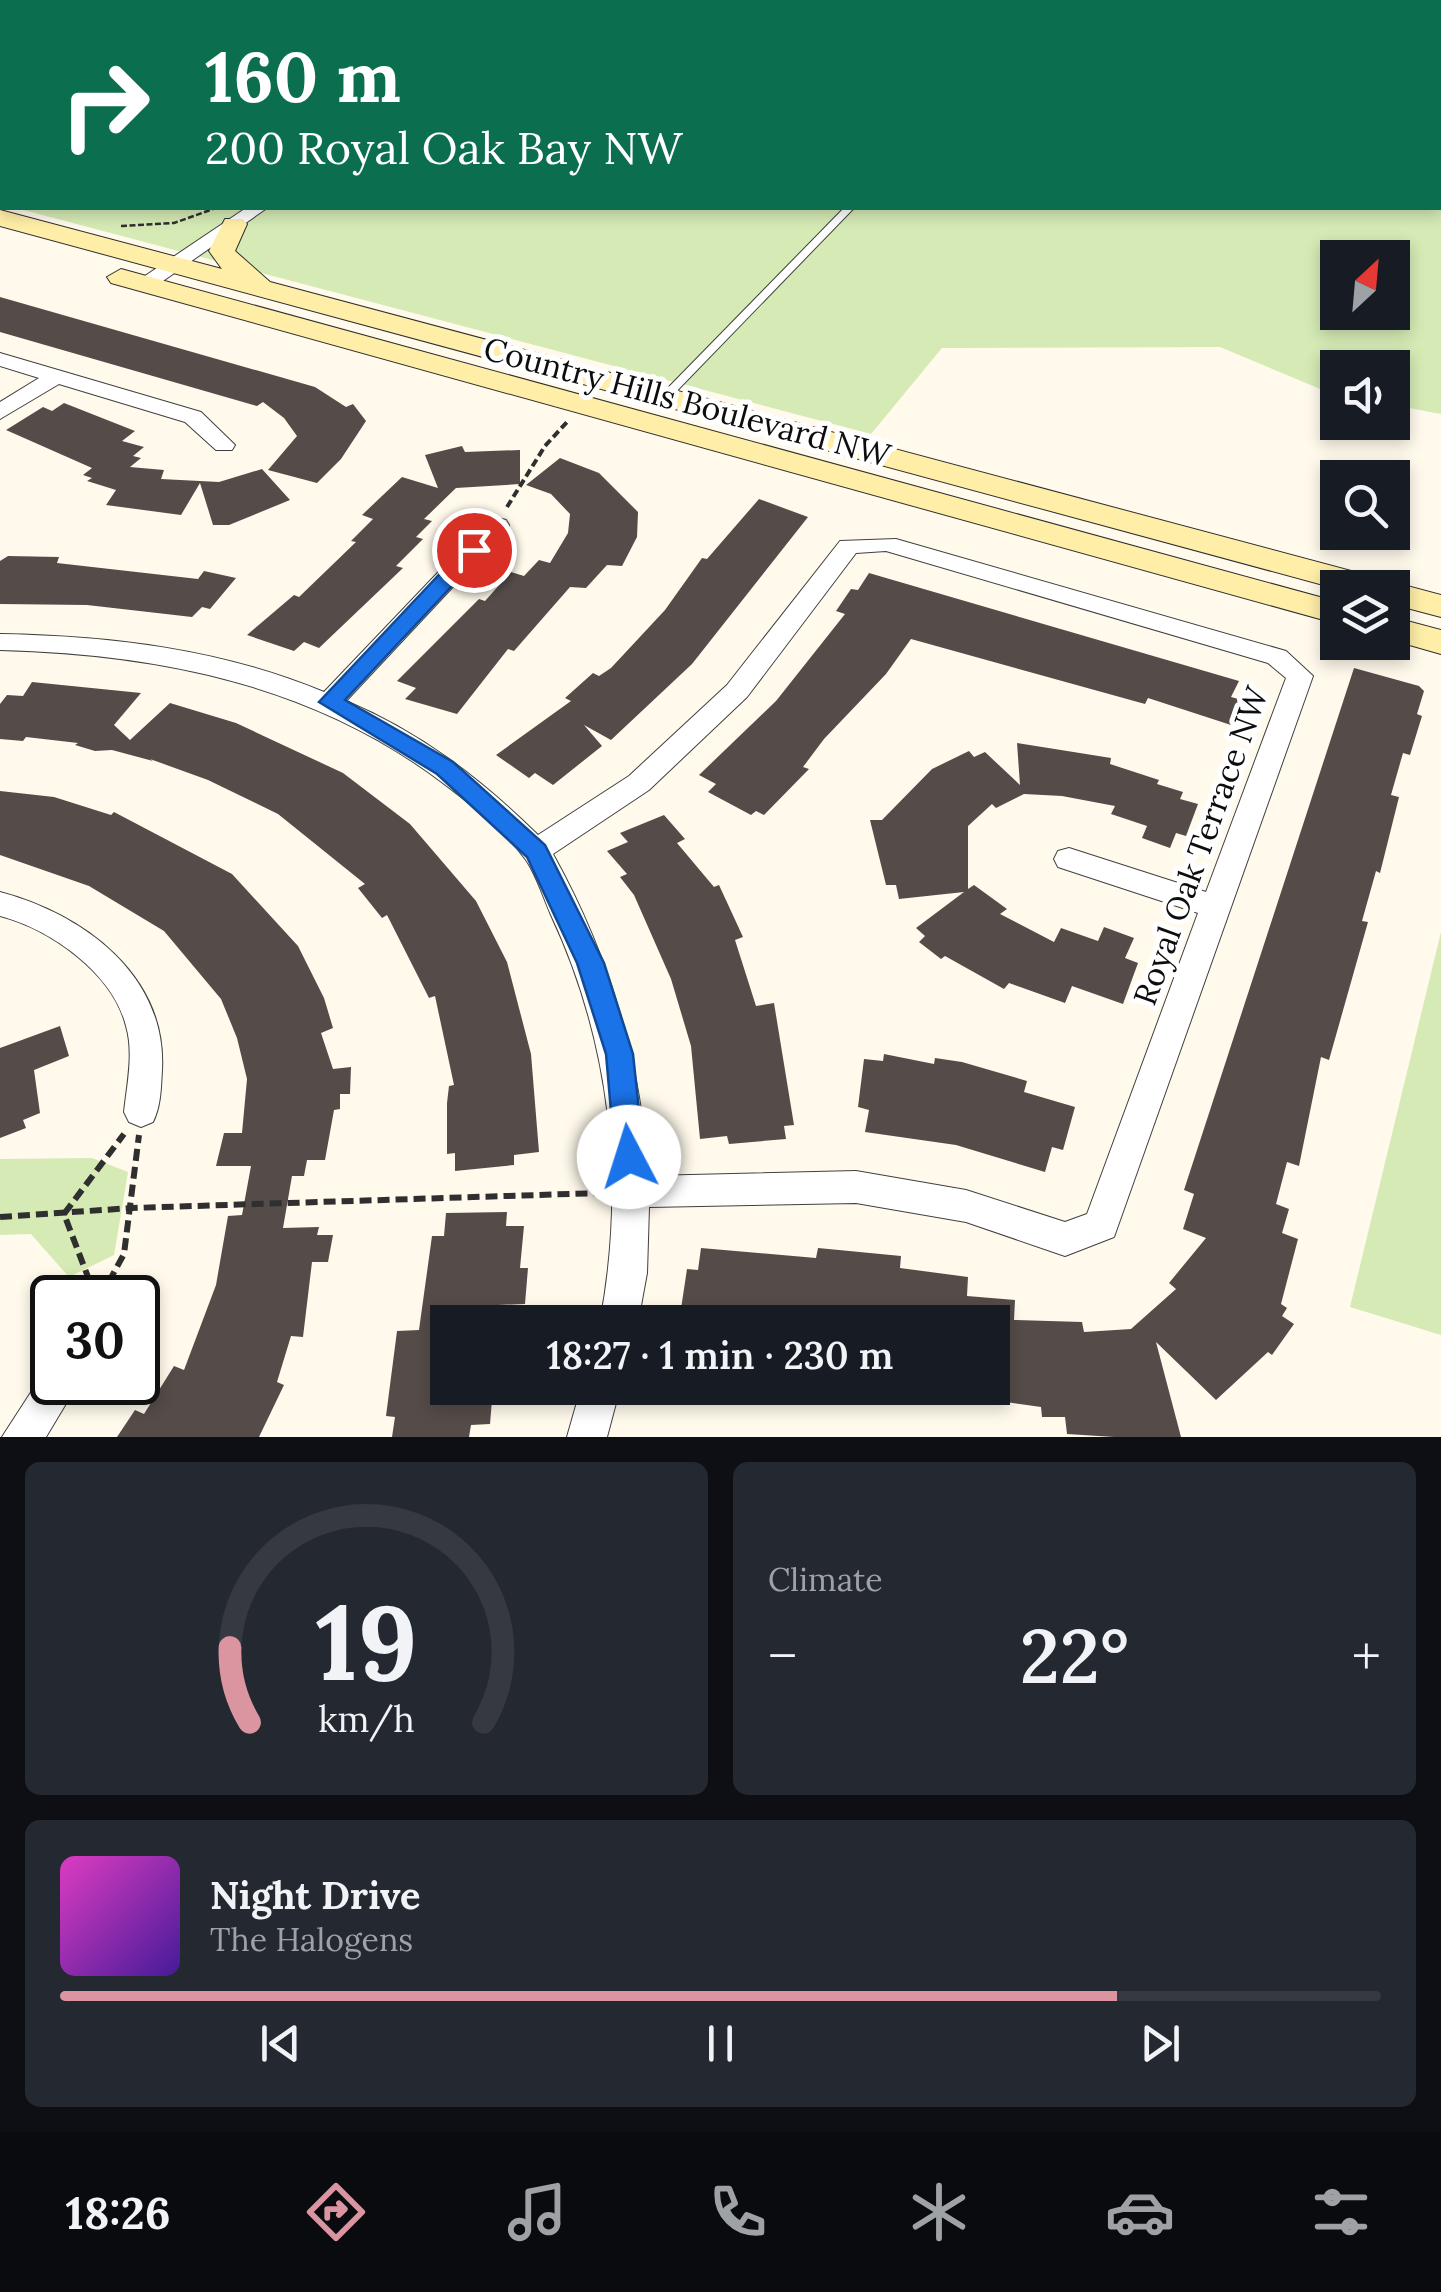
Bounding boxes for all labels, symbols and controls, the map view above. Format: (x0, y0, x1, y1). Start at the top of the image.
text: 160 m (205, 32, 401, 121)
icon: right (40, 40, 170, 170)
text: 200 Royal Oak Bay NW (205, 119, 682, 176)
north arrow (1320, 240, 1410, 330)
map controls (1320, 240, 1410, 660)
street label: Country Hills Boulevard NW (479, 327, 896, 476)
button: sound (1320, 350, 1410, 440)
button: search (1320, 460, 1410, 550)
pin (432, 508, 517, 593)
icon: arrive (447, 523, 502, 578)
button: layers (1320, 570, 1410, 660)
street label: Royal Oak Terrace NW (1124, 680, 1278, 1010)
position arrow (577, 1105, 681, 1209)
speed limit sign: 30 (30, 1275, 160, 1405)
text: 18:27 · 1 min · 230 m (547, 1331, 893, 1379)
text: Climate (768, 1559, 883, 1600)
text: 19 (315, 1575, 418, 1708)
text: 22° (1020, 1608, 1129, 1704)
text: − (768, 1621, 797, 1691)
text: + (1352, 1621, 1381, 1691)
text: km/h (318, 1696, 415, 1742)
text: Night Drive (210, 1871, 421, 1919)
text: The Halogens (210, 1919, 413, 1960)
icon: previous (253, 2016, 308, 2071)
icon: pause (693, 2016, 748, 2071)
icon: next (1133, 2016, 1188, 2071)
icon: directions (301, 2177, 371, 2247)
icon: music (502, 2177, 572, 2247)
icon: phone (703, 2177, 773, 2247)
icon: climate (904, 2177, 974, 2247)
icon: car (1105, 2177, 1175, 2247)
icon: filters (1306, 2177, 1376, 2247)
text: 18:26 (65, 2184, 171, 2241)

